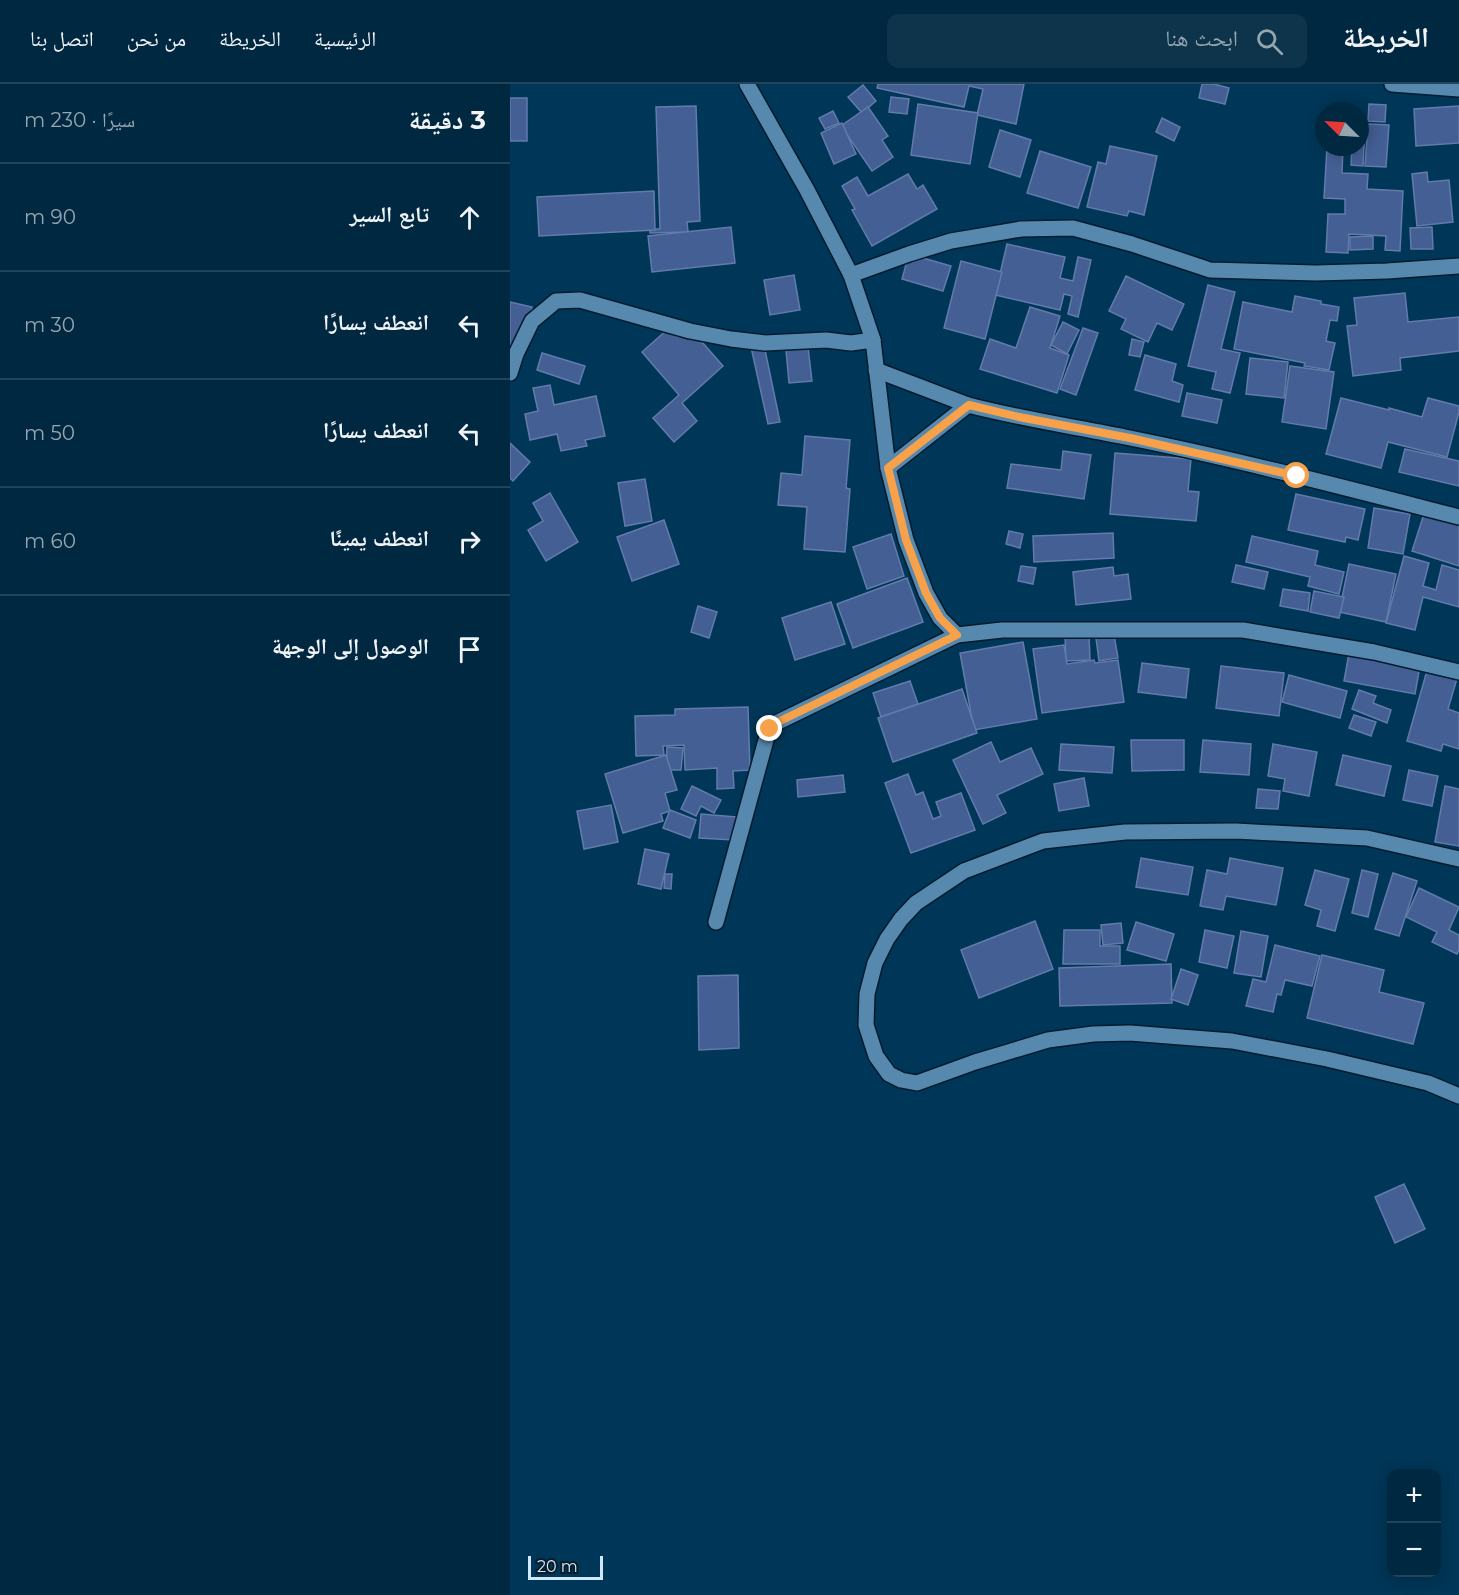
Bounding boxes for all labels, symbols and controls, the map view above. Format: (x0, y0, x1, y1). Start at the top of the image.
search box (887, 14, 1307, 68)
text: الخريطة (1343, 20, 1429, 54)
text: ابحث هنا (1165, 25, 1238, 52)
icon: search (1253, 25, 1286, 58)
text: اتصل بنا (30, 26, 94, 51)
text: من نحن (127, 26, 186, 51)
text: الخريطة (219, 26, 281, 51)
text: الرئيسية (314, 26, 376, 51)
north arrow (1315, 102, 1369, 156)
text: 3 دقيقة (409, 104, 486, 136)
text: سيرًا · 230 m (24, 108, 135, 132)
text: تابع السير (349, 201, 429, 228)
icon: ahead (453, 201, 486, 234)
text: 90 m (24, 205, 76, 229)
text: انعطف يسارًا (323, 309, 429, 336)
icon: left (453, 309, 486, 342)
text: 30 m (24, 313, 75, 337)
text: انعطف يسارًا (323, 417, 429, 444)
icon: left (453, 417, 486, 450)
text: 50 m (24, 421, 75, 445)
route start (1283, 462, 1309, 488)
text: انعطف يمينًا (329, 525, 429, 552)
icon: right (453, 525, 486, 558)
text: 60 m (24, 529, 76, 553)
text: الوصول إلى الوجهة (272, 633, 429, 660)
icon: arrive (453, 633, 486, 666)
route end (756, 715, 782, 741)
map controls (1387, 1469, 1441, 1577)
button: + (1387, 1469, 1441, 1523)
button: − (1387, 1523, 1441, 1577)
scale bar (528, 1553, 603, 1580)
text: 20 m (537, 1557, 578, 1576)

